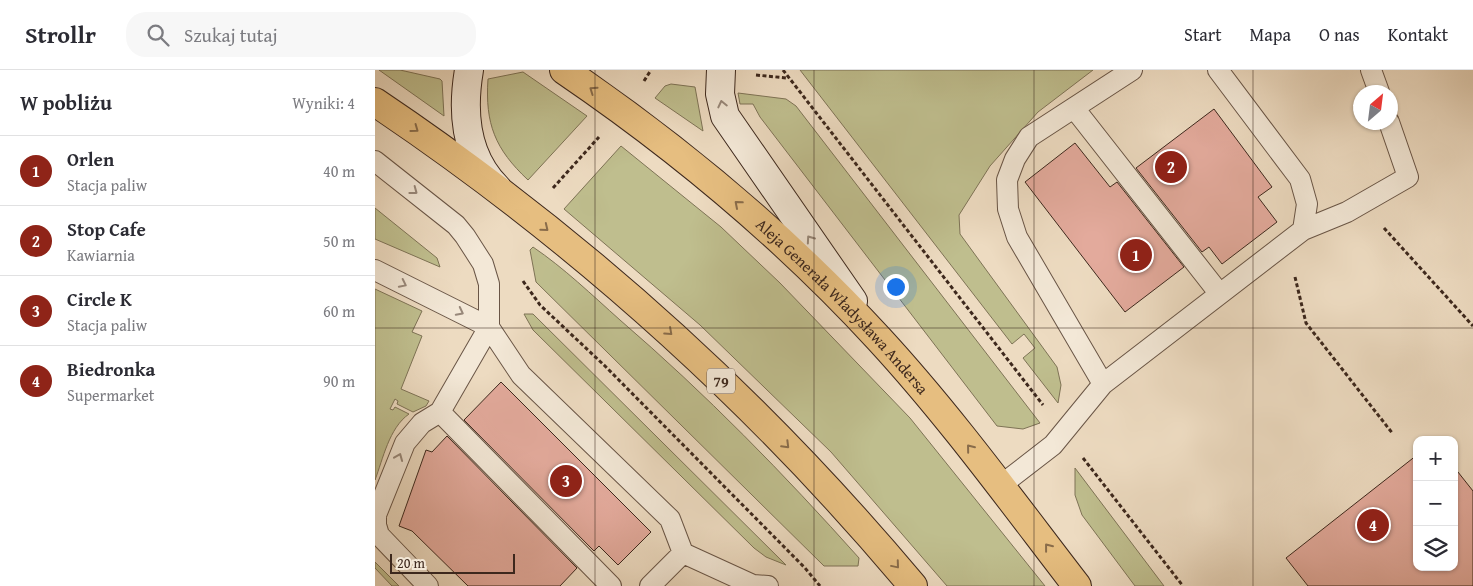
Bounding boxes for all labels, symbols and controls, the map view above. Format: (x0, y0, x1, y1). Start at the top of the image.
search box (126, 12, 476, 57)
text: Strollr (25, 17, 96, 52)
icon: search (144, 21, 172, 49)
text: Szukaj tutaj (184, 21, 278, 49)
text: Start (1184, 21, 1222, 48)
text: Mapa (1250, 21, 1291, 48)
text: O nas (1319, 21, 1360, 48)
text: Kontakt (1388, 21, 1448, 48)
north arrow (1353, 85, 1398, 130)
text: W pobliżu (20, 87, 112, 118)
one-way arrow (589, 87, 599, 96)
text: Wyniki: 4 (292, 91, 355, 115)
one-way arrow (717, 99, 728, 108)
one-way arrow (409, 124, 418, 132)
text: Orlen (67, 145, 114, 173)
pin: 2 (1155, 148, 1187, 186)
text: 1 (32, 159, 40, 183)
text: 40 m (323, 159, 355, 183)
text: Stacja paliw (67, 173, 147, 197)
one-way arrow (408, 185, 418, 194)
one-way arrow (734, 201, 743, 210)
street label: Aleja Generała Władysława Andersa (751, 212, 935, 400)
text: Stop Cafe (67, 215, 146, 243)
one-way arrow (539, 222, 548, 230)
text: 2 (32, 229, 40, 253)
text: 50 m (323, 229, 355, 253)
one-way arrow (807, 236, 816, 245)
pin: 1 (1120, 236, 1152, 274)
text: Kawiarnia (67, 243, 135, 267)
your location (883, 274, 909, 300)
one-way arrow (398, 277, 407, 287)
text: Circle K (67, 285, 132, 313)
text: 3 (32, 299, 40, 323)
text: 60 m (323, 299, 355, 323)
one-way arrow (455, 306, 464, 316)
text: Stacja paliw (67, 313, 147, 337)
one-way arrow (663, 327, 672, 335)
text: Biedronka (67, 355, 155, 383)
road number: 79 (707, 368, 735, 394)
text: 4 (32, 369, 40, 393)
text: 90 m (323, 369, 355, 393)
text: Supermarket (67, 383, 154, 407)
map controls (1413, 436, 1458, 571)
button: + (1413, 436, 1458, 481)
one-way arrow (781, 439, 790, 448)
one-way arrow (966, 445, 975, 454)
one-way arrow (393, 453, 404, 462)
pin: 3 (550, 462, 582, 500)
button: − (1413, 481, 1458, 526)
pin: 4 (1357, 506, 1389, 544)
button: layers (1413, 526, 1458, 571)
one-way arrow (1044, 544, 1053, 553)
scale bar (390, 551, 515, 574)
text: 20 m (397, 553, 425, 573)
one-way arrow (890, 559, 898, 568)

